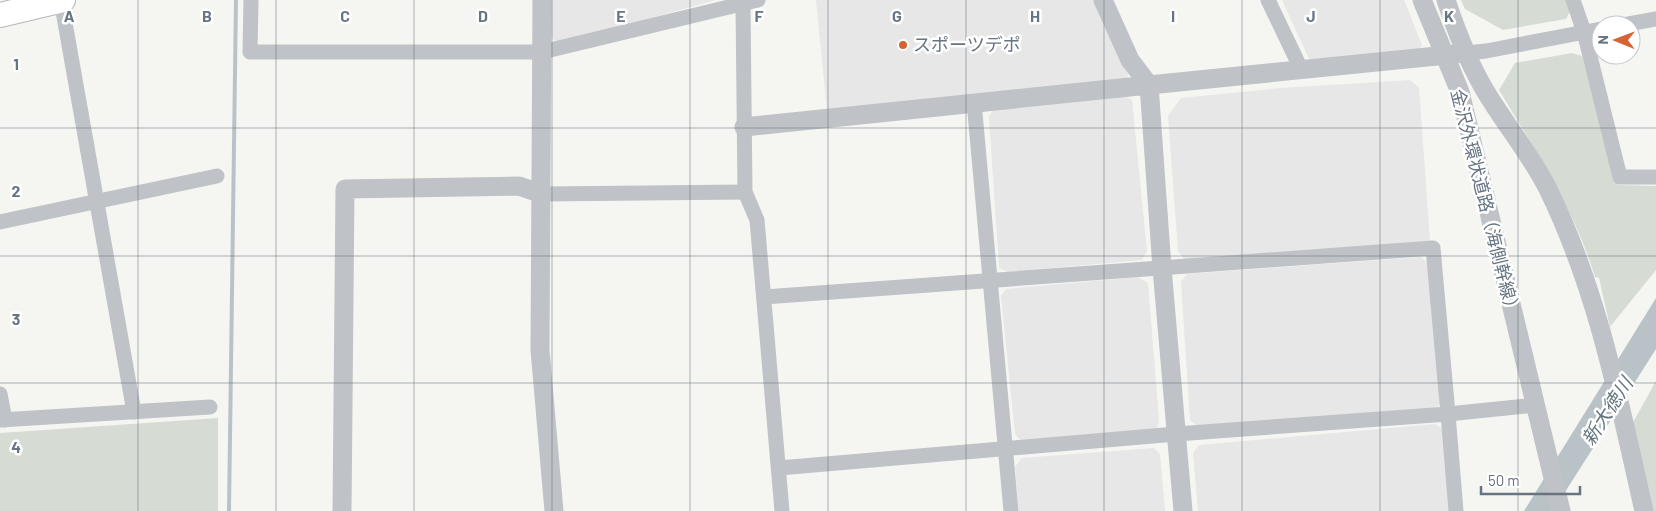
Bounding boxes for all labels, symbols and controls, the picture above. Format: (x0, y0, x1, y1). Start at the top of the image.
text: A (64, 6, 75, 25)
text: B (202, 6, 212, 25)
text: C (340, 6, 350, 25)
text: D (478, 6, 488, 25)
text: E (616, 6, 626, 25)
text: F (755, 6, 764, 25)
text: G (892, 6, 902, 25)
text: H (1030, 6, 1040, 25)
text: I (1171, 6, 1175, 25)
text: J (1306, 6, 1316, 25)
text: K (1444, 6, 1454, 25)
north arrow (1591, 15, 1641, 65)
place label: スポーツデポ (913, 33, 1021, 55)
text: N (1594, 35, 1611, 45)
marker: スポーツデポ (897, 39, 909, 51)
text: 1 (13, 54, 19, 73)
street label: 金沢外環状道路（海側幹線） (1447, 87, 1525, 319)
text: 2 (12, 181, 21, 200)
text: 3 (12, 309, 20, 328)
water label: 新大徳川 (1576, 371, 1638, 449)
text: 4 (11, 437, 21, 456)
scale bar (1481, 464, 1580, 496)
text: 50 m (1488, 471, 1520, 489)

